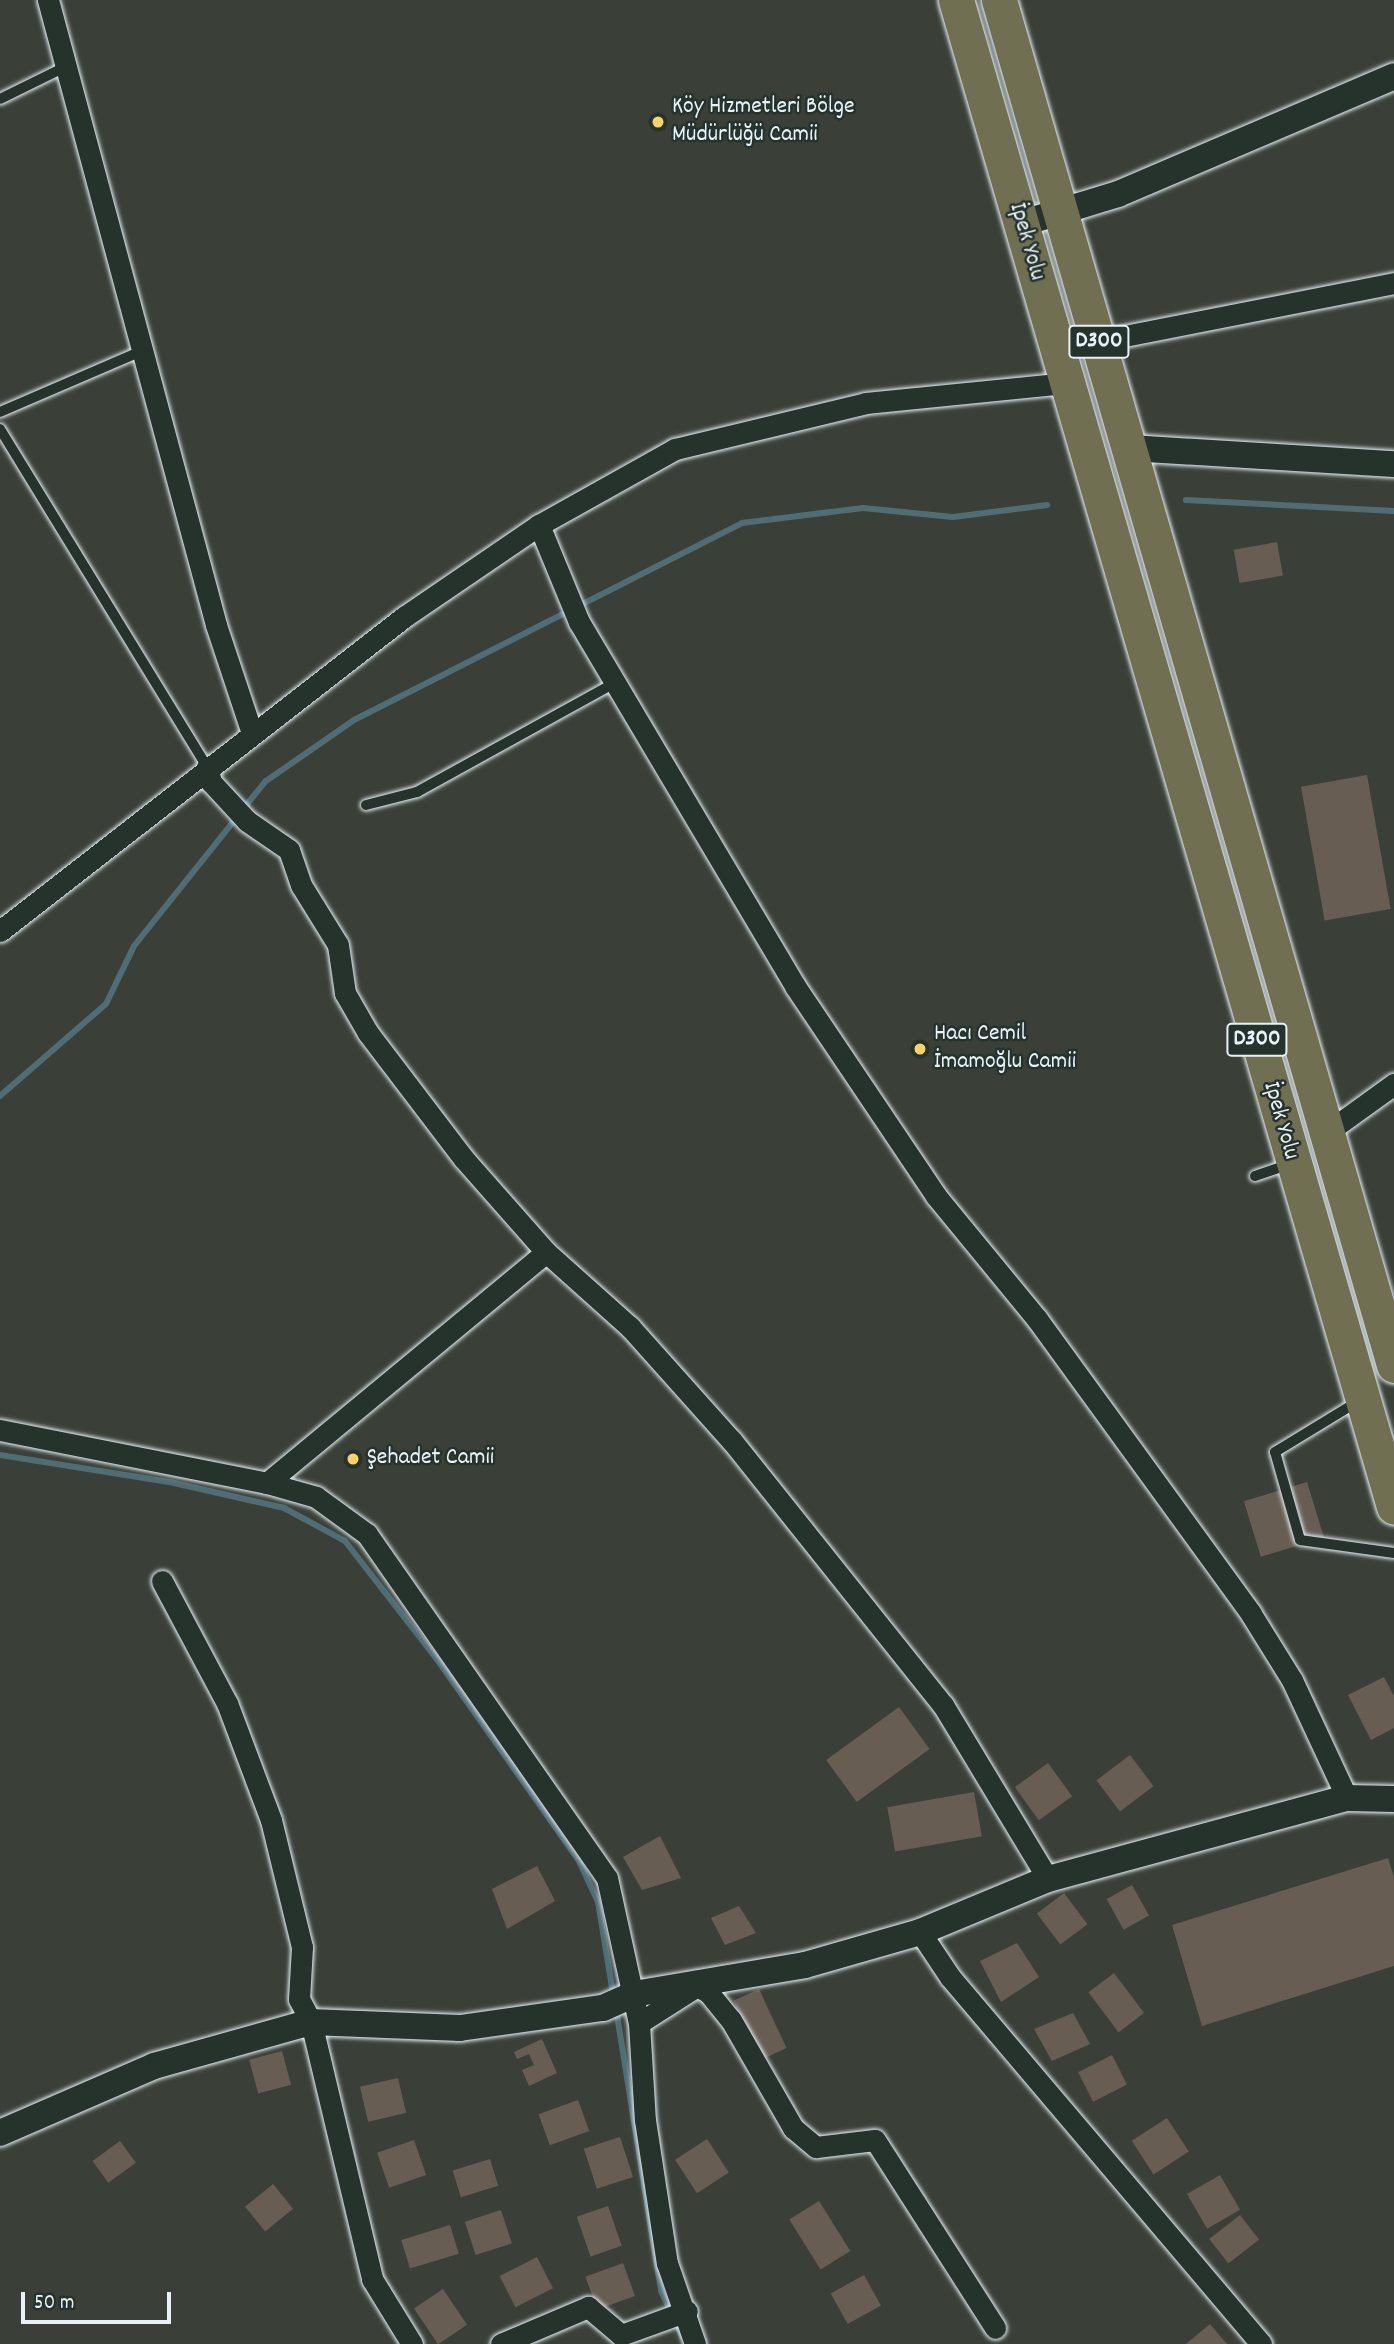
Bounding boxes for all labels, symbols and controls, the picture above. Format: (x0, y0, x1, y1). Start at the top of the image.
place label: Köy Hizmetleri Bölge Müdürlüğü Camii (672, 94, 855, 150)
marker: Köy Hizmetleri Bölge Müdürlüğü Camii (650, 114, 666, 130)
street label: İpek Yolu (1001, 200, 1051, 284)
road number: D300 (1068, 322, 1130, 362)
place label: Hacı Cemil İmamoğlu Camii (934, 1021, 1076, 1077)
road number: D300 (1226, 1021, 1288, 1060)
marker: Hacı Cemil İmamoğlu Camii (912, 1041, 928, 1057)
street label: İpek Yolu (1255, 1079, 1305, 1163)
place label: Şehadet Camii (367, 1445, 494, 1473)
marker: Şehadet Camii (345, 1451, 361, 1467)
scale bar (24, 2278, 175, 2322)
text: 50 m (34, 2289, 74, 2319)

